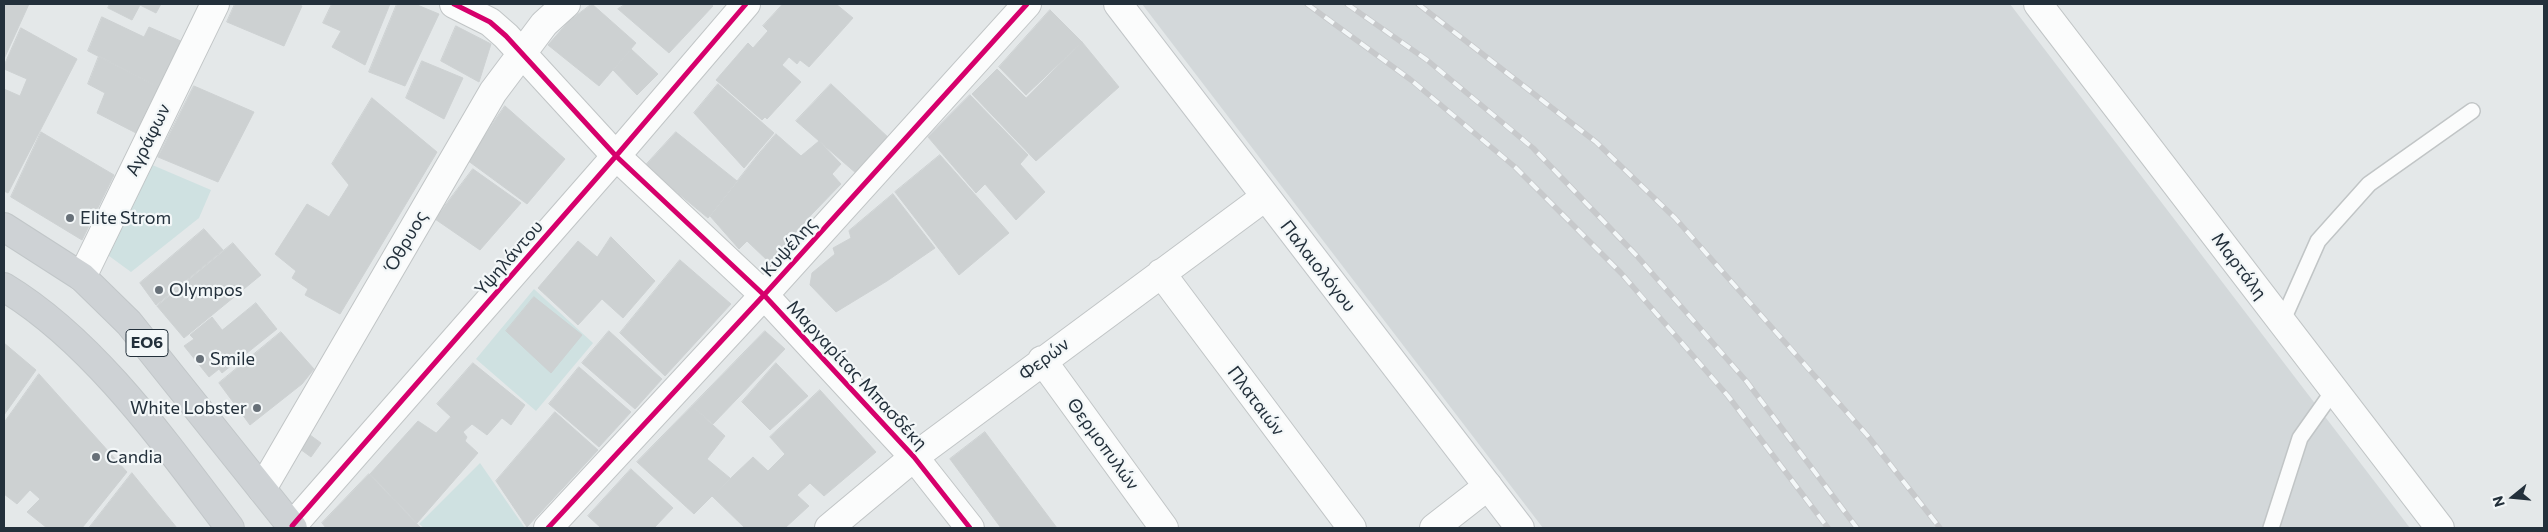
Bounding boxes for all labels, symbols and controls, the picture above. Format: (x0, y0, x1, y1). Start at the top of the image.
street label: Αγράφων (121, 100, 175, 180)
place label: Elite Strom (80, 207, 171, 229)
street label: Όθρυος (380, 207, 432, 275)
marker: Elite Strom (64, 212, 76, 224)
street label: Κυψέλης (757, 213, 821, 281)
street label: Υψηλάντου (470, 216, 548, 300)
street label: Παλαιολόγου (1276, 216, 1360, 316)
street label: Μαρτάλη (2207, 228, 2271, 304)
place label: Olympos (169, 279, 243, 301)
marker: Olympos (153, 284, 165, 296)
street label: Μαργαρίτας Μπασδέκη (782, 296, 932, 454)
road number: ΕΟ6 (126, 329, 168, 356)
street label: Φερών (1015, 333, 1073, 385)
place label: Smile (210, 348, 255, 370)
marker: Smile (194, 353, 206, 365)
street label: Πλαταιών (1223, 362, 1289, 440)
street label: Θερμοπυλών (1062, 394, 1144, 494)
place label: White Lobster (130, 397, 247, 419)
marker: White Lobster (251, 402, 263, 414)
place label: Candia (106, 446, 162, 468)
marker: Candia (90, 451, 102, 463)
north arrow (2488, 472, 2538, 522)
text: N (2489, 494, 2508, 509)

